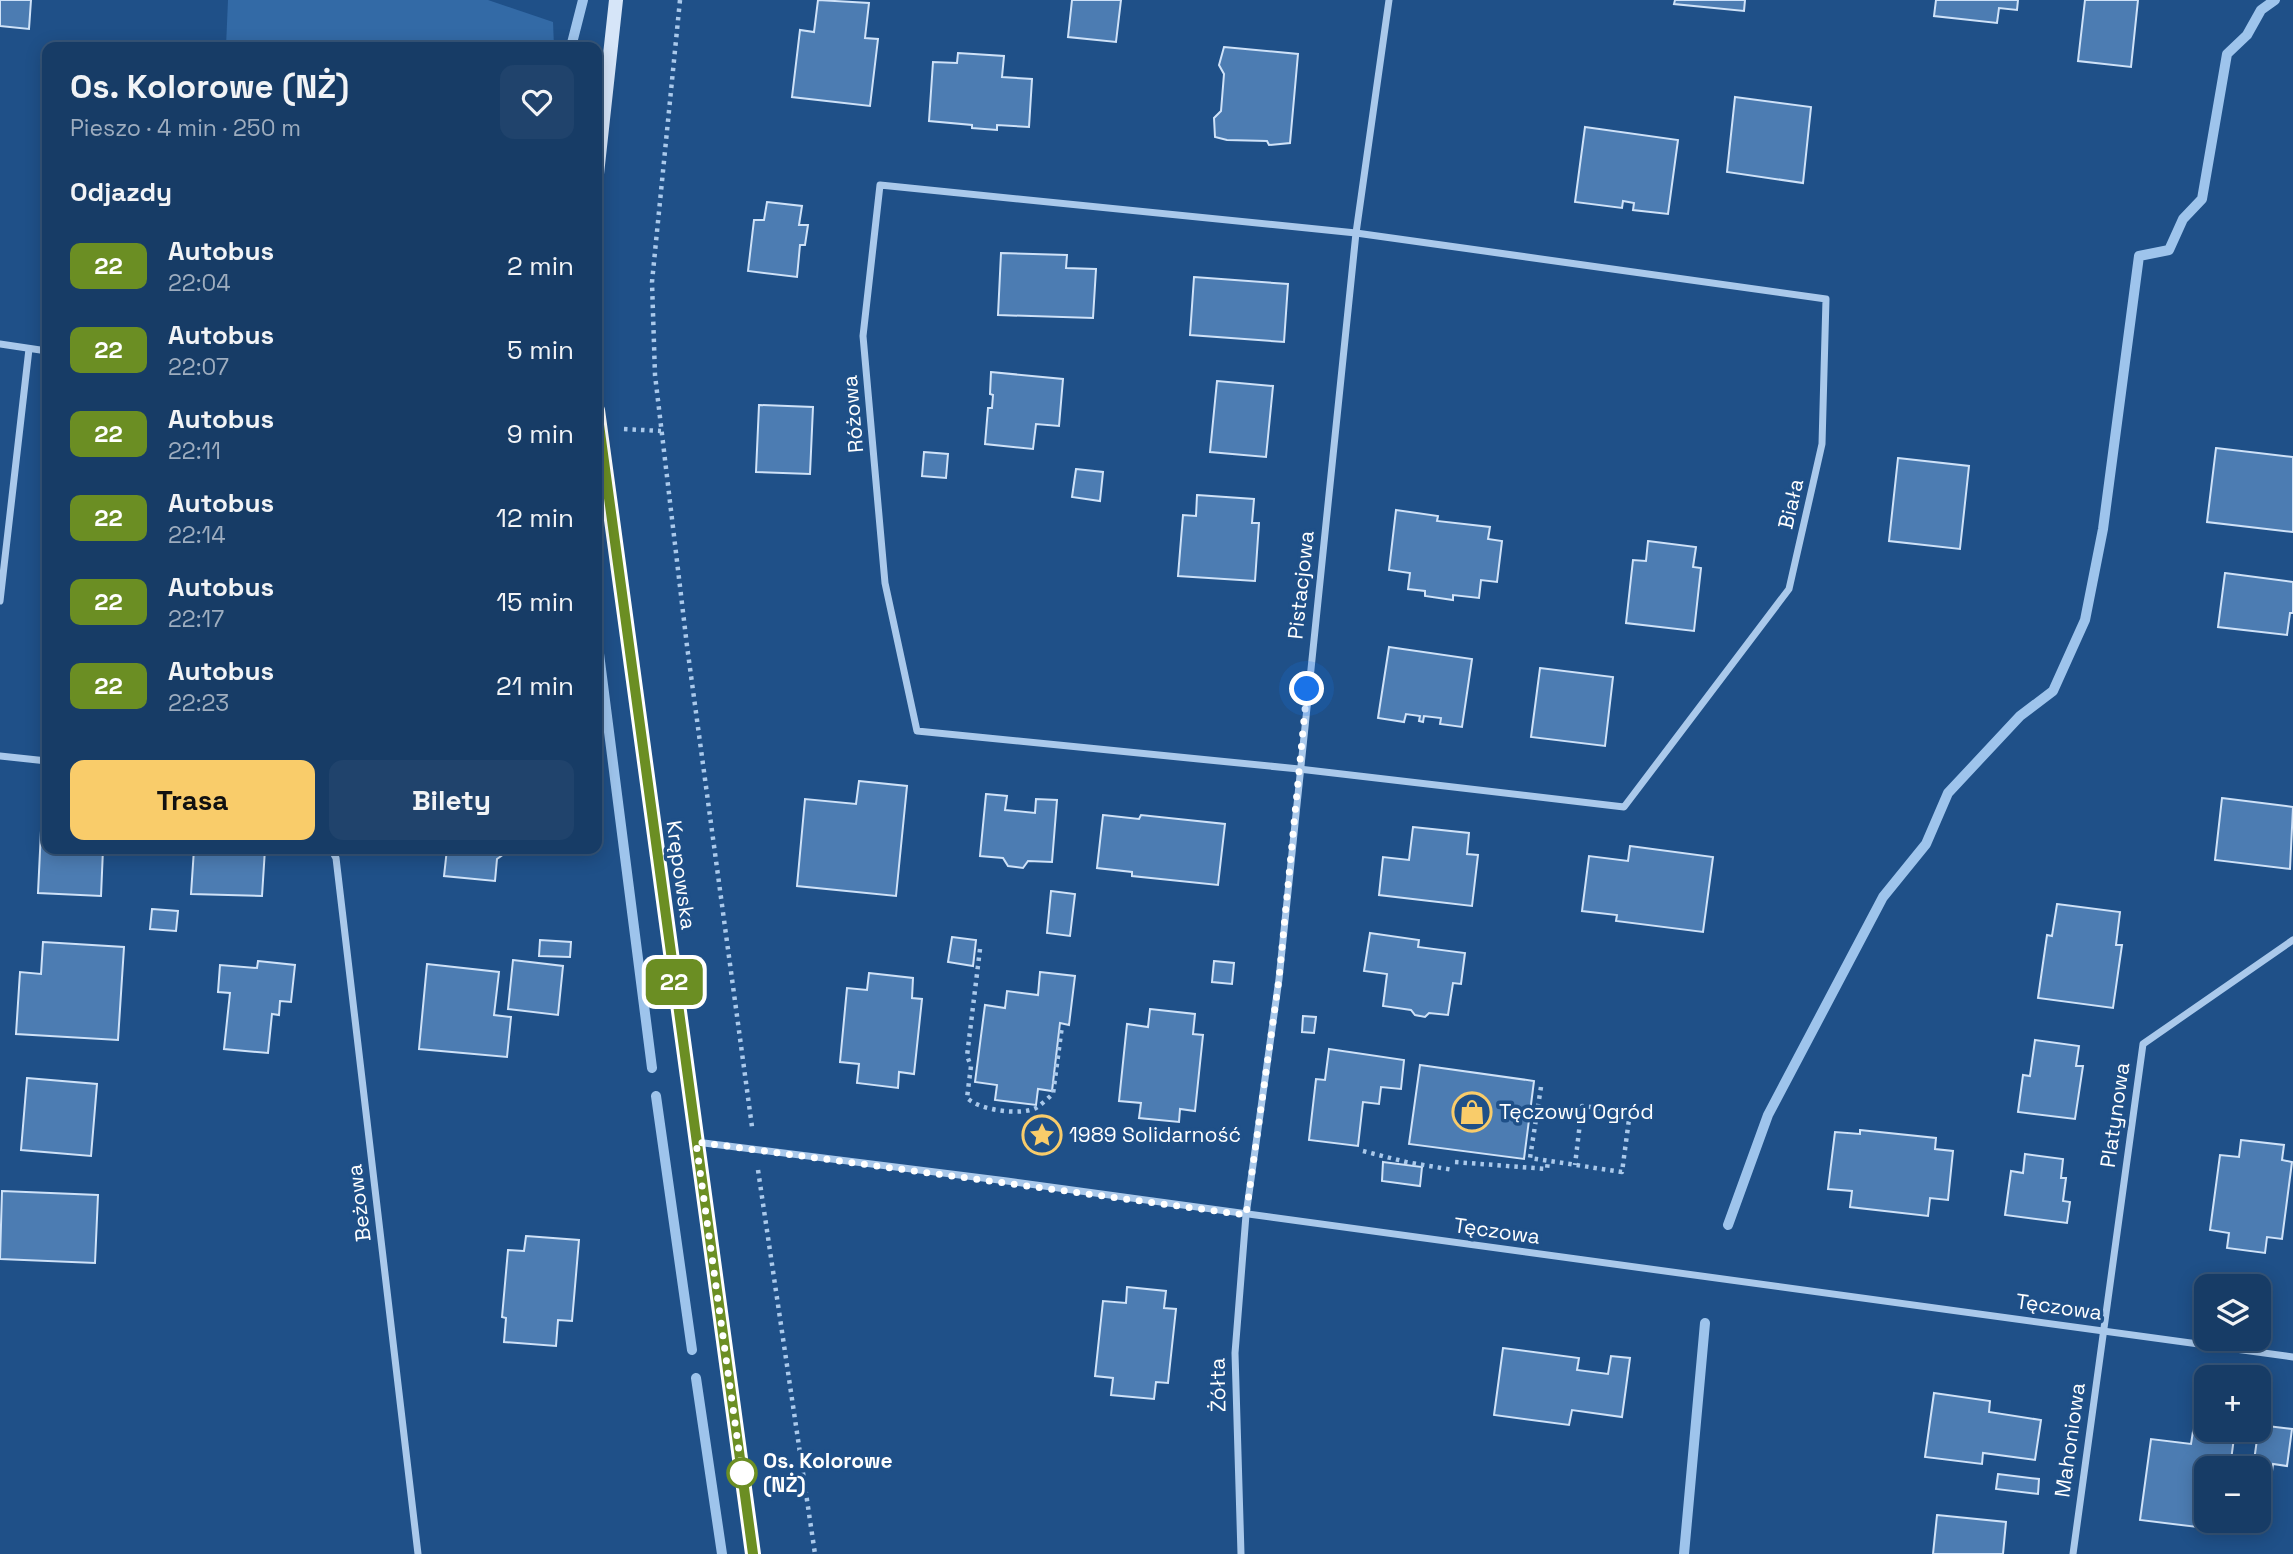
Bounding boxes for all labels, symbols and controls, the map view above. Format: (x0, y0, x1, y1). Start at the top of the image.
button: heart (500, 65, 574, 139)
text: Os. Kolorowe (NŻ) (70, 66, 349, 108)
text: Pieszo · 4 min · 250 m (70, 113, 301, 143)
text: Odjazdy (70, 175, 172, 209)
text: Autobus (168, 234, 274, 268)
text: 2 min (507, 249, 574, 283)
text: 22 (94, 250, 123, 281)
text: 22:04 (168, 268, 231, 298)
text: Autobus (168, 318, 274, 352)
text: 5 min (507, 333, 574, 367)
text: 22 (94, 334, 123, 365)
text: 22:07 (168, 352, 229, 382)
street label: Różowa (836, 374, 869, 454)
text: Autobus (168, 402, 274, 436)
text: 9 min (507, 417, 574, 451)
text: 22 (94, 418, 123, 449)
text: 22:11 (168, 436, 221, 466)
street label: Biała (1772, 476, 1809, 532)
text: Autobus (168, 486, 274, 520)
text: 12 min (496, 501, 574, 535)
text: 22 (94, 502, 123, 533)
text: 22:14 (168, 520, 226, 550)
street label: Pistacjowa (1281, 529, 1320, 641)
text: Autobus (168, 570, 274, 604)
text: 15 min (496, 585, 574, 619)
text: 22 (94, 586, 123, 617)
text: 22:17 (168, 604, 224, 634)
text: Autobus (168, 654, 274, 688)
text: 21 min (496, 669, 574, 703)
text: 22 (94, 670, 123, 701)
your location (1289, 671, 1324, 706)
text: 22:23 (168, 688, 229, 718)
button: Trasa (70, 760, 315, 840)
button: Bilety (329, 760, 574, 840)
street label: Krępowska (660, 819, 703, 931)
line badge: 22 (642, 959, 706, 1005)
text: 22 (660, 966, 688, 997)
street label: Platynowa (2094, 1061, 2135, 1169)
shop icon: Tęczowy Ogród (1451, 1091, 1493, 1133)
place label: Tęczowy Ogród (1499, 1098, 1654, 1125)
place icon: 1989 Solidarność (1021, 1114, 1063, 1156)
place label: 1989 Solidarność (1069, 1121, 1241, 1148)
street label: Beżowa (340, 1163, 377, 1243)
street label: Tęczowa (1452, 1211, 1542, 1250)
map controls (2194, 1274, 2271, 1533)
button: layers (2194, 1274, 2271, 1351)
street label: Tęczowa (2014, 1287, 2104, 1326)
street label: Żółta (1204, 1358, 1231, 1412)
button: + (2194, 1365, 2271, 1442)
street label: Mahoniowa (2048, 1381, 2091, 1499)
place label: Os. Kolorowe (NŻ) (763, 1447, 893, 1498)
button: − (2194, 1456, 2271, 1533)
marker: Os. Kolorowe (NŻ) (727, 1458, 757, 1488)

